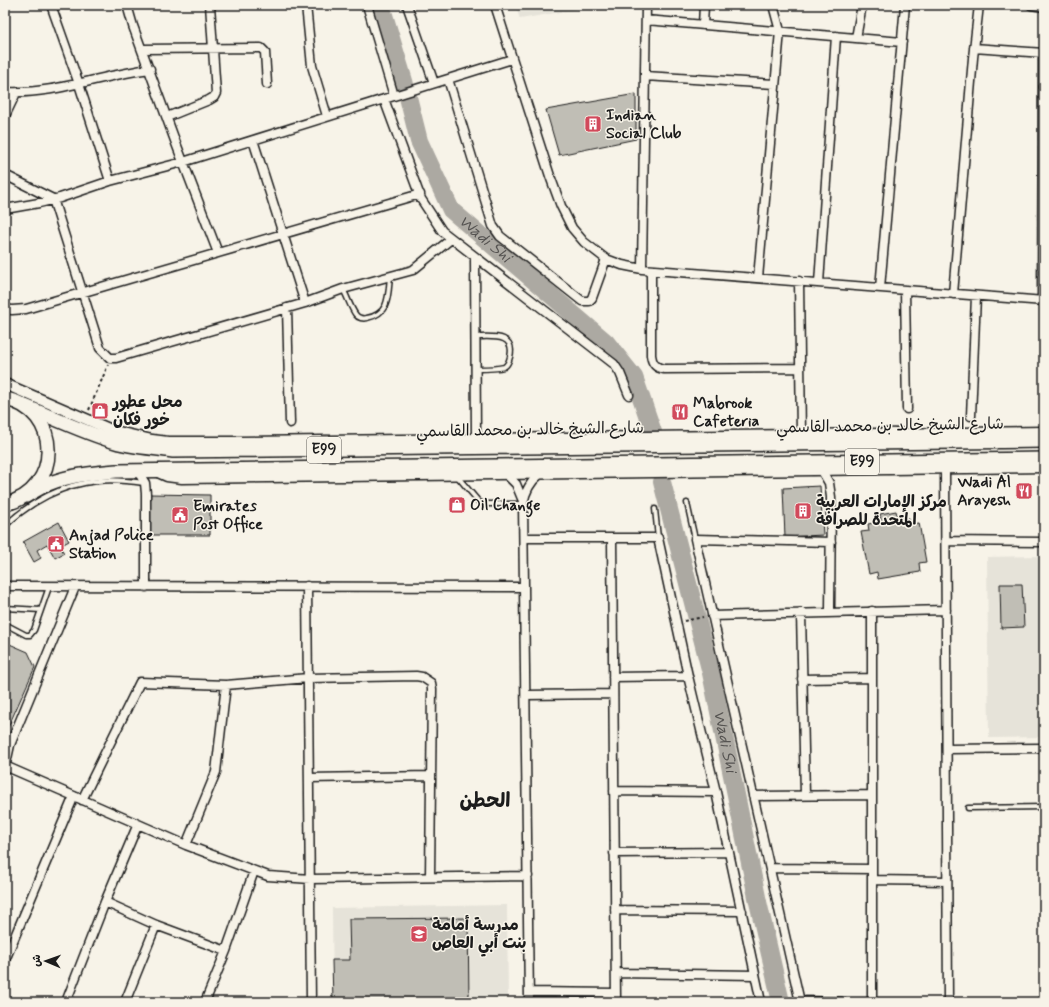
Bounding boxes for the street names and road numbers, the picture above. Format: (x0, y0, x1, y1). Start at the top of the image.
street label: شارع الشيخ خالد بن محمد القاسمي (776, 414, 1004, 441)
street label: شارع الشيخ خالد بن محمد القاسمي (416, 418, 644, 445)
road number: E99 (307, 437, 341, 463)
road number: E99 (845, 449, 879, 475)

